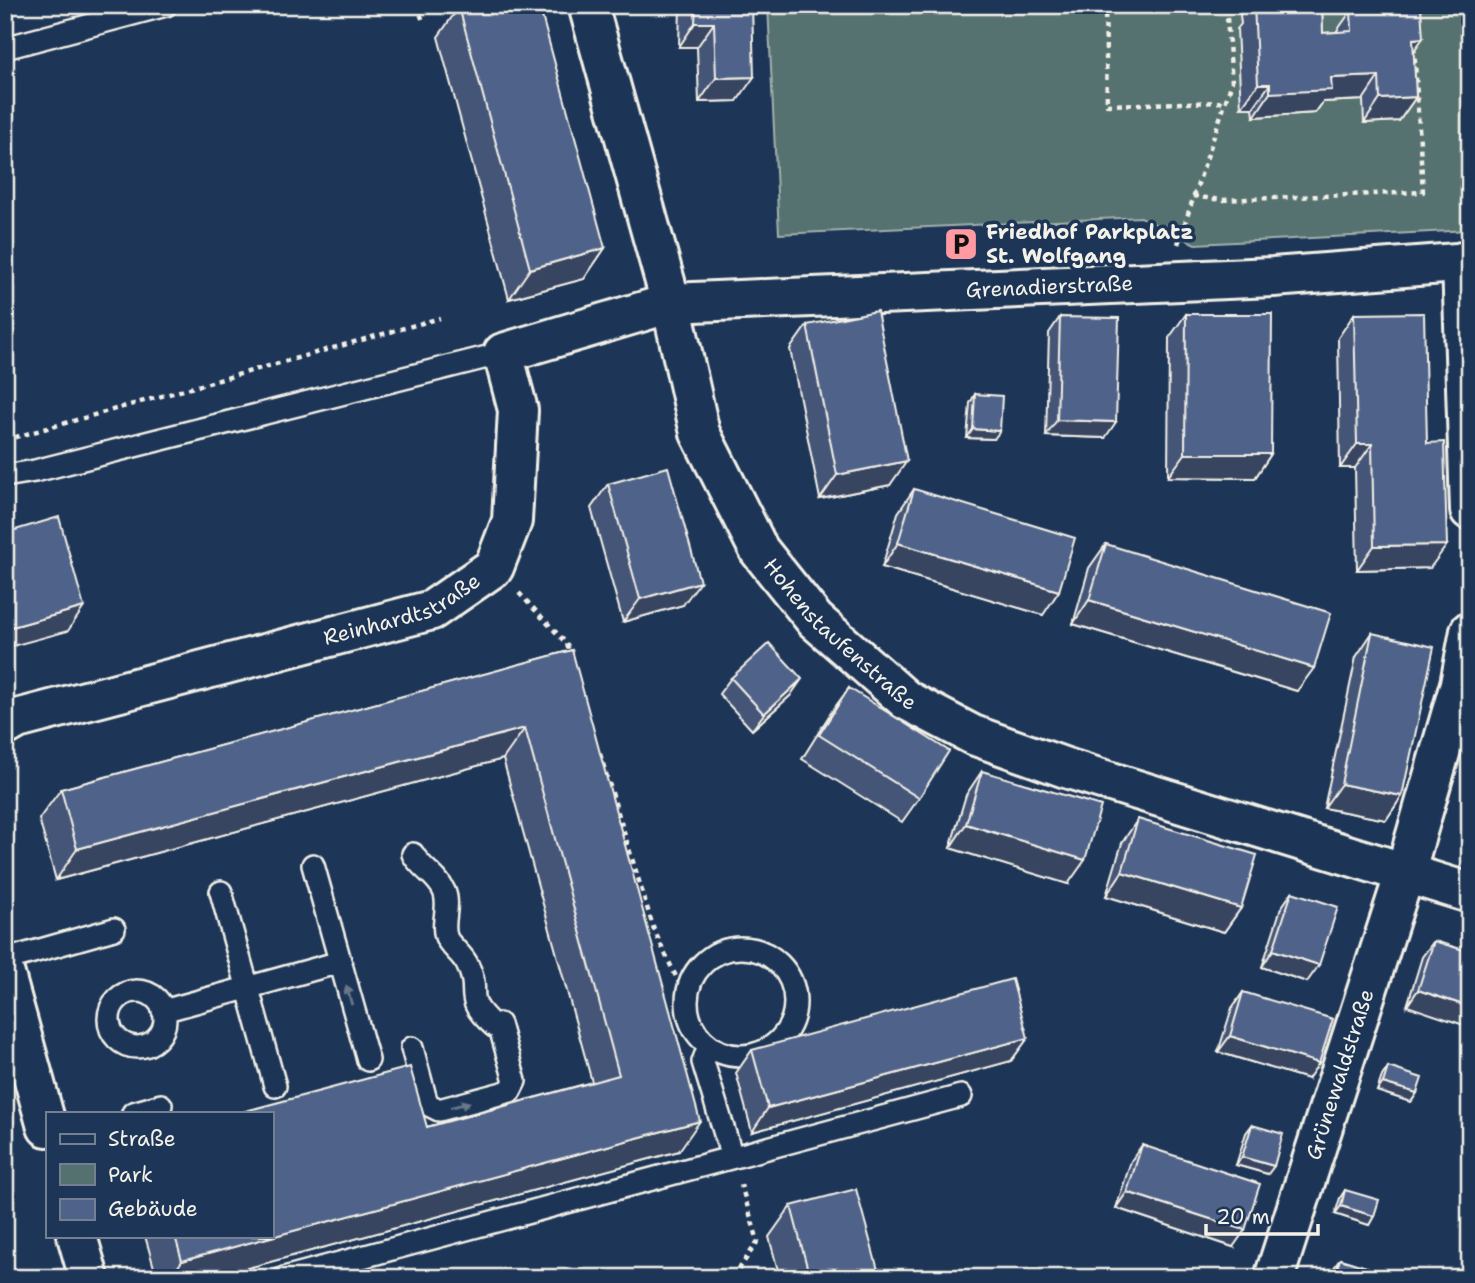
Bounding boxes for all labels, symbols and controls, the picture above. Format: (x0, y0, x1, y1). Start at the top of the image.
place label: Friedhof Parkplatz St. Wolfgang (986, 218, 1193, 270)
parking icon: Friedhof Parkplatz St. Wolfgang (942, 225, 980, 263)
street label: Grenadierstraße (965, 269, 1134, 304)
street label: Hohenstaufenstraße (757, 552, 921, 717)
street label: Reinhardtstraße (321, 567, 486, 652)
one-way arrow (343, 983, 354, 1005)
street label: Grünewaldstraße (1299, 985, 1381, 1163)
one-way arrow (449, 1099, 471, 1110)
legend (46, 1112, 273, 1238)
text: Straße (108, 1125, 176, 1153)
text: Park (108, 1161, 153, 1189)
scale bar (1206, 1192, 1318, 1236)
text: Gebäude (108, 1195, 198, 1223)
text: 20 m (1216, 1203, 1270, 1231)

